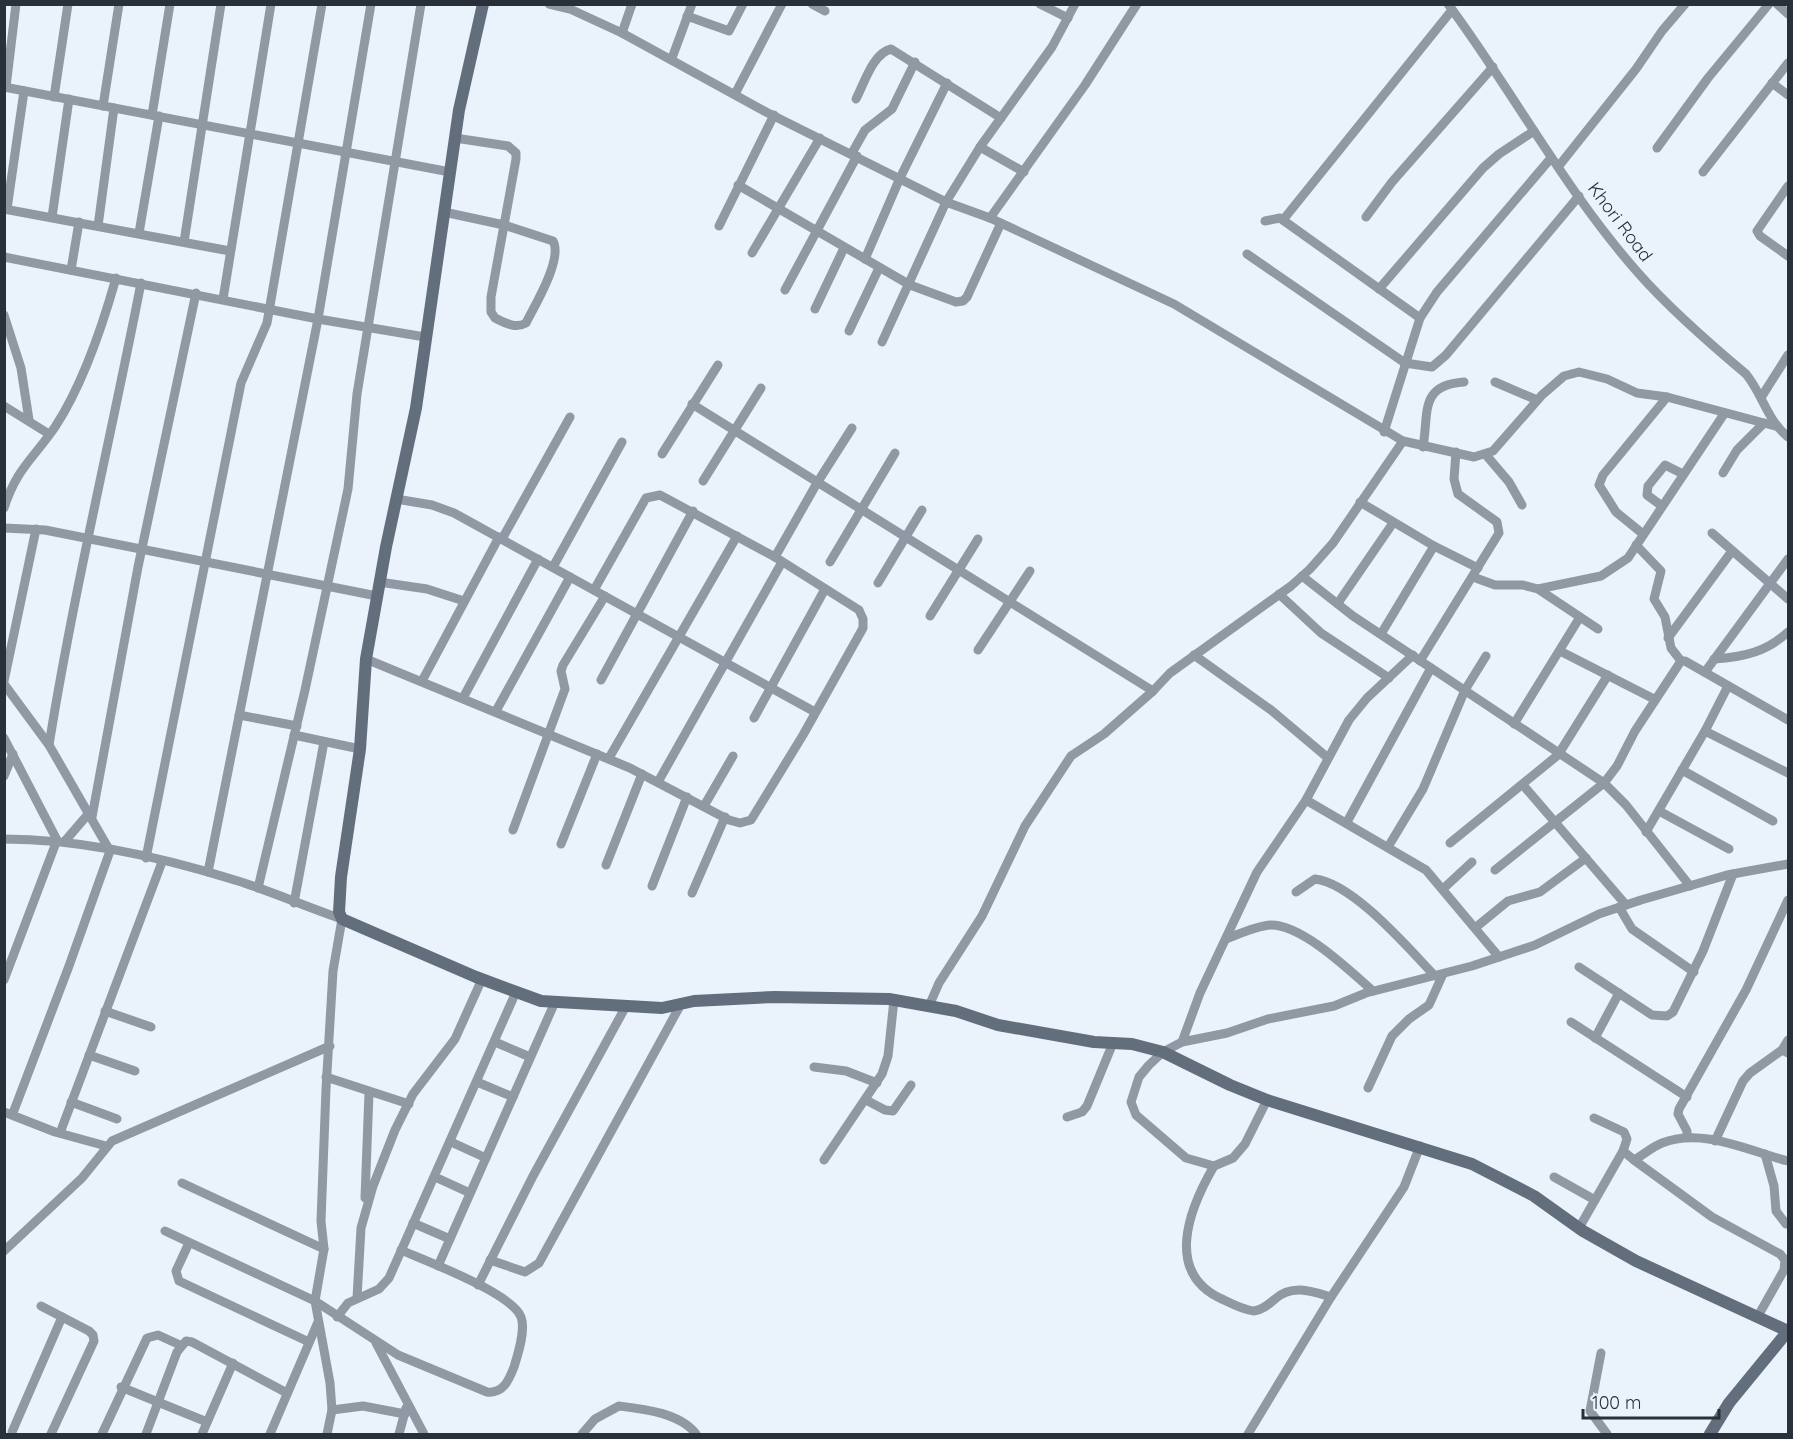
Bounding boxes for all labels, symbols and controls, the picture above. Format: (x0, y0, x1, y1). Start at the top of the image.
street label: Khori Road (1583, 177, 1658, 266)
scale bar (1583, 1382, 1720, 1420)
text: 100 m (1592, 1391, 1641, 1414)

